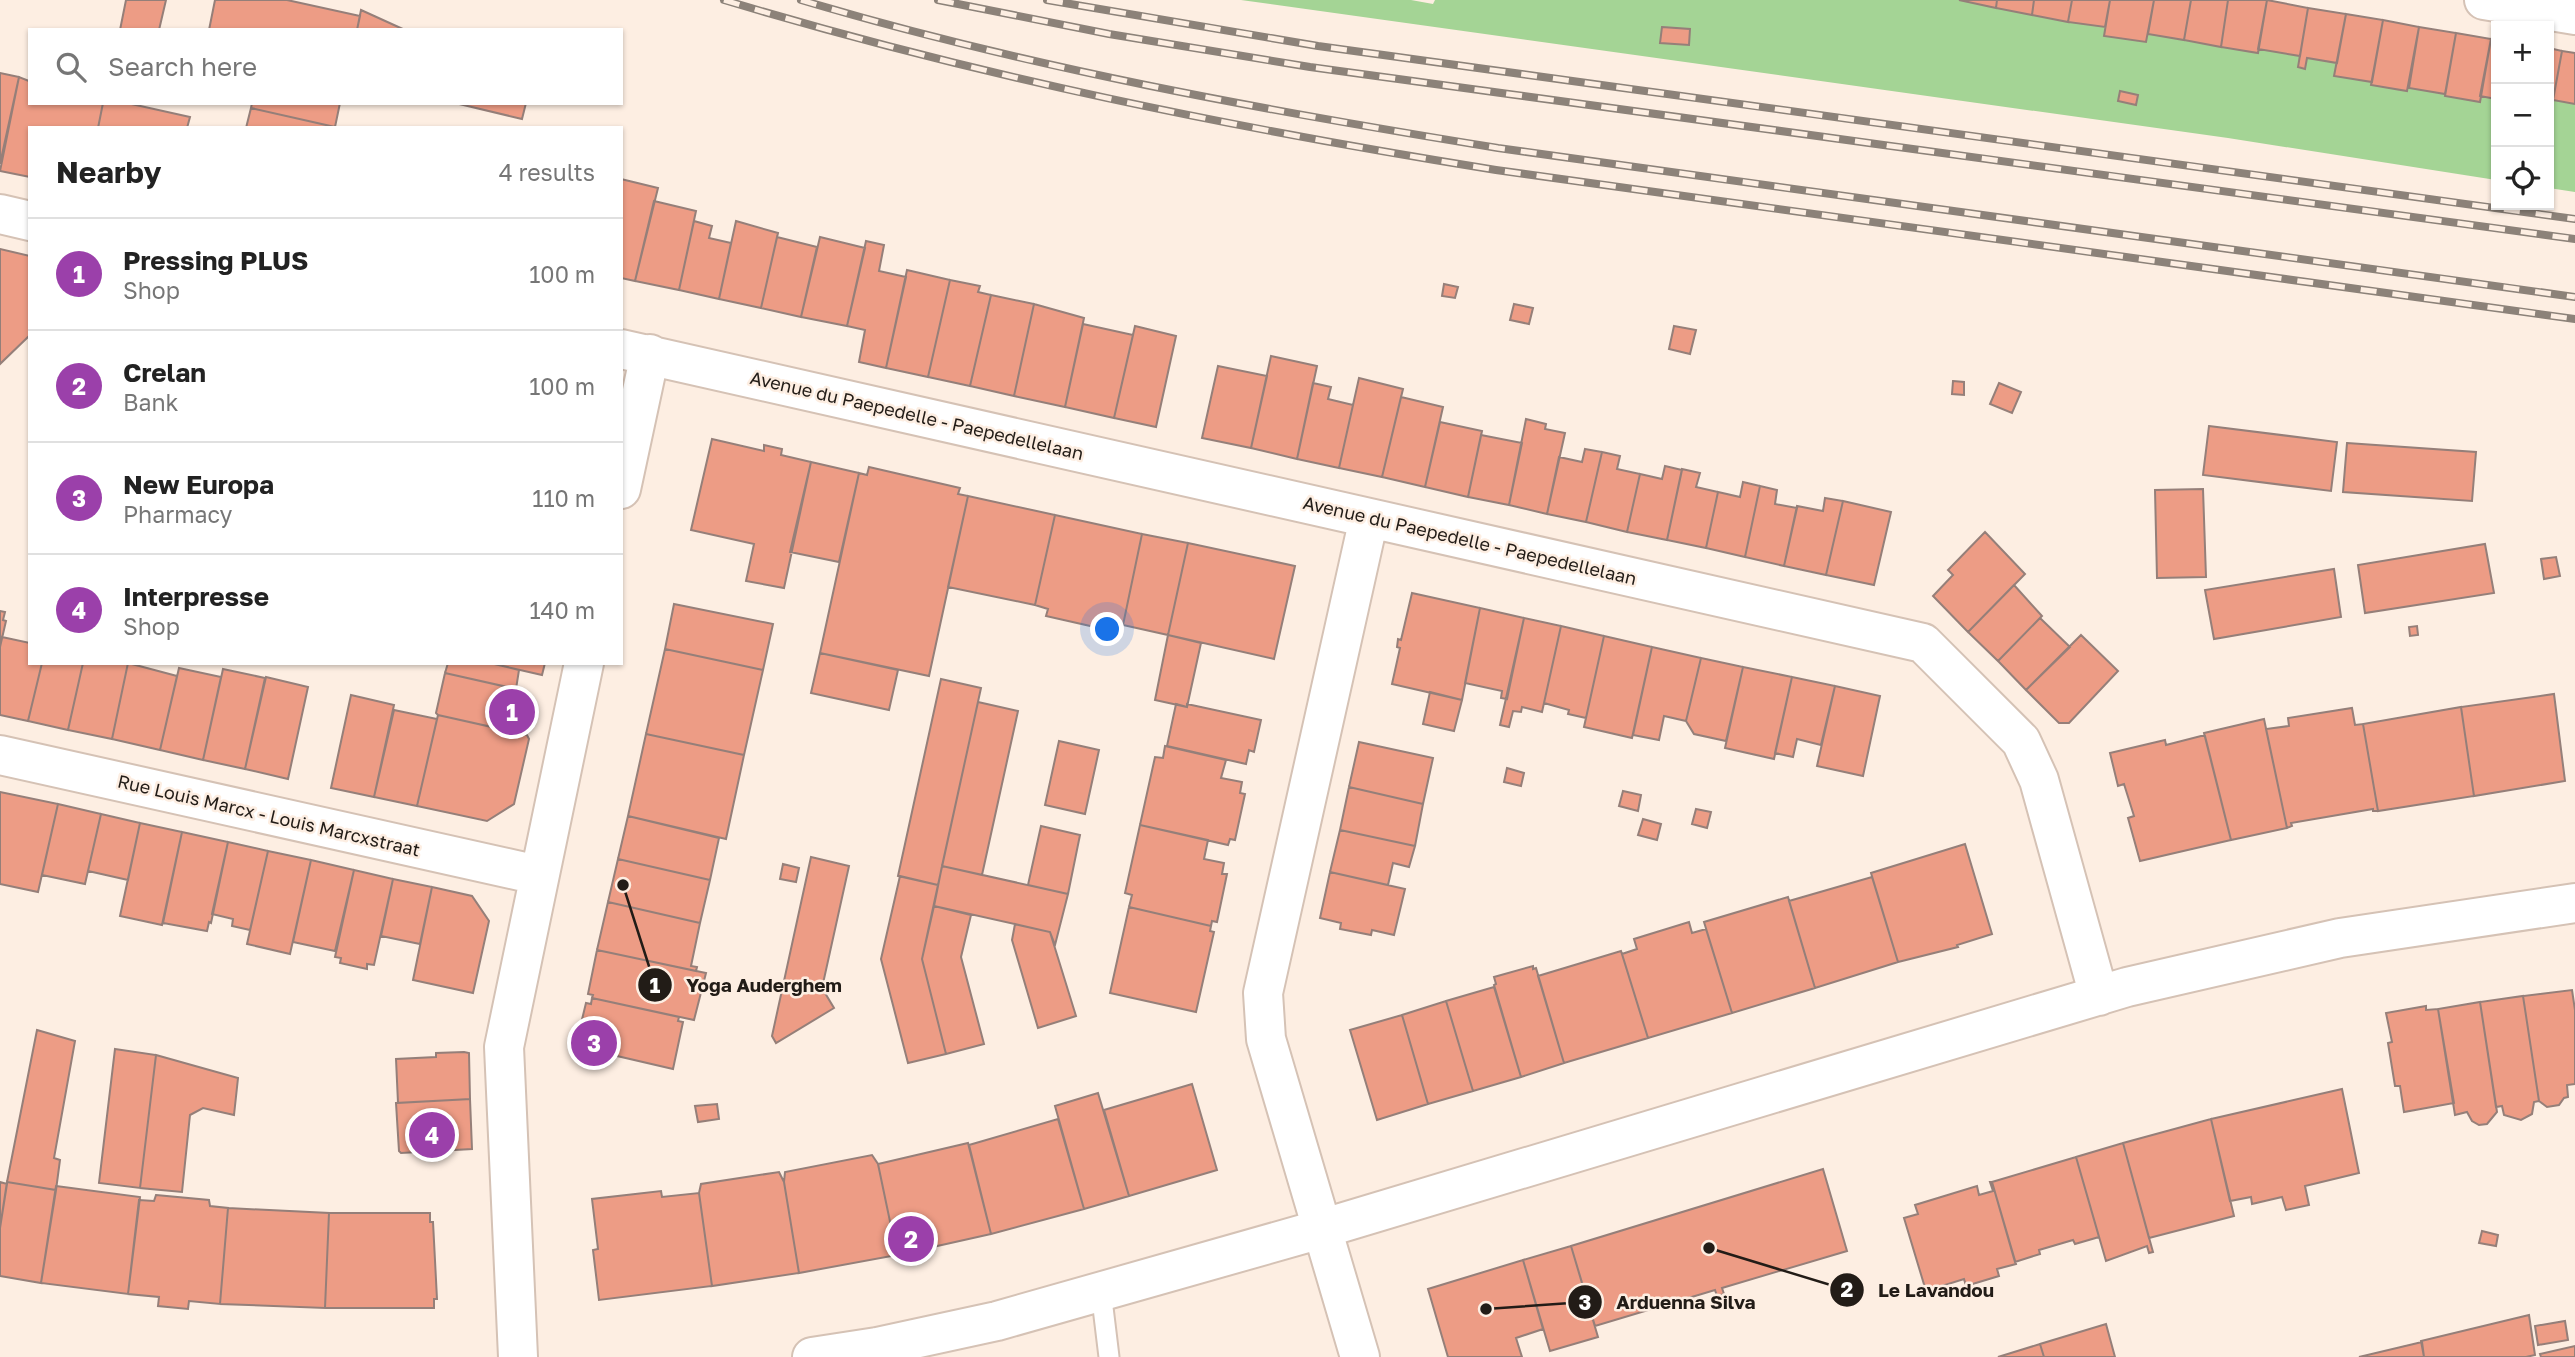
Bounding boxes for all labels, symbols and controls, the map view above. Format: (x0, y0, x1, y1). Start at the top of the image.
map controls (2491, 21, 2554, 210)
button: + (2491, 21, 2554, 84)
search box (28, 28, 623, 105)
icon: search (52, 48, 90, 86)
text: Search here (108, 51, 257, 82)
button: − (2491, 84, 2554, 147)
button: locate (2491, 147, 2554, 210)
text: Nearby (56, 154, 161, 190)
text: 4 results (499, 158, 595, 186)
text: Pressing PLUS (123, 245, 308, 276)
text: 1 (73, 260, 85, 288)
text: 100 m (529, 260, 595, 288)
text: Shop (123, 276, 180, 304)
text: Crelan (123, 357, 206, 388)
street label: Avenue du Paepedelle - Paepedellelaan (748, 366, 1086, 464)
text: 2 (72, 372, 86, 400)
text: 100 m (529, 372, 595, 400)
text: Bank (123, 388, 179, 416)
text: New Europa (123, 469, 274, 500)
text: 3 (72, 484, 86, 512)
text: 110 m (532, 484, 595, 512)
street label: Avenue du Paepedelle - Paepedellelaan (1301, 491, 1639, 589)
text: Pharmacy (123, 500, 232, 528)
text: Interpresse (123, 581, 269, 612)
text: 4 (72, 596, 86, 624)
text: 140 m (529, 596, 595, 624)
text: Shop (123, 612, 180, 640)
your location (1090, 612, 1124, 646)
pin: 1 (489, 686, 535, 738)
street label: Rue Louis Marcx - Louis Marcxstraat (116, 769, 422, 861)
callout: Yoga Auderghem (637, 965, 856, 1005)
text: 1 (650, 972, 661, 998)
text: Yoga Auderghem (686, 973, 842, 996)
pin: 3 (571, 1017, 617, 1069)
pin: 4 (409, 1109, 455, 1161)
pin: 2 (888, 1213, 934, 1265)
callout: Le Lavandou (1829, 1270, 2009, 1310)
text: 2 (1841, 1276, 1854, 1302)
text: Le Lavandou (1878, 1278, 1994, 1301)
callout: Arduenna Silva (1567, 1282, 1770, 1322)
text: 3 (1579, 1289, 1591, 1315)
text: Arduenna Silva (1616, 1290, 1756, 1313)

